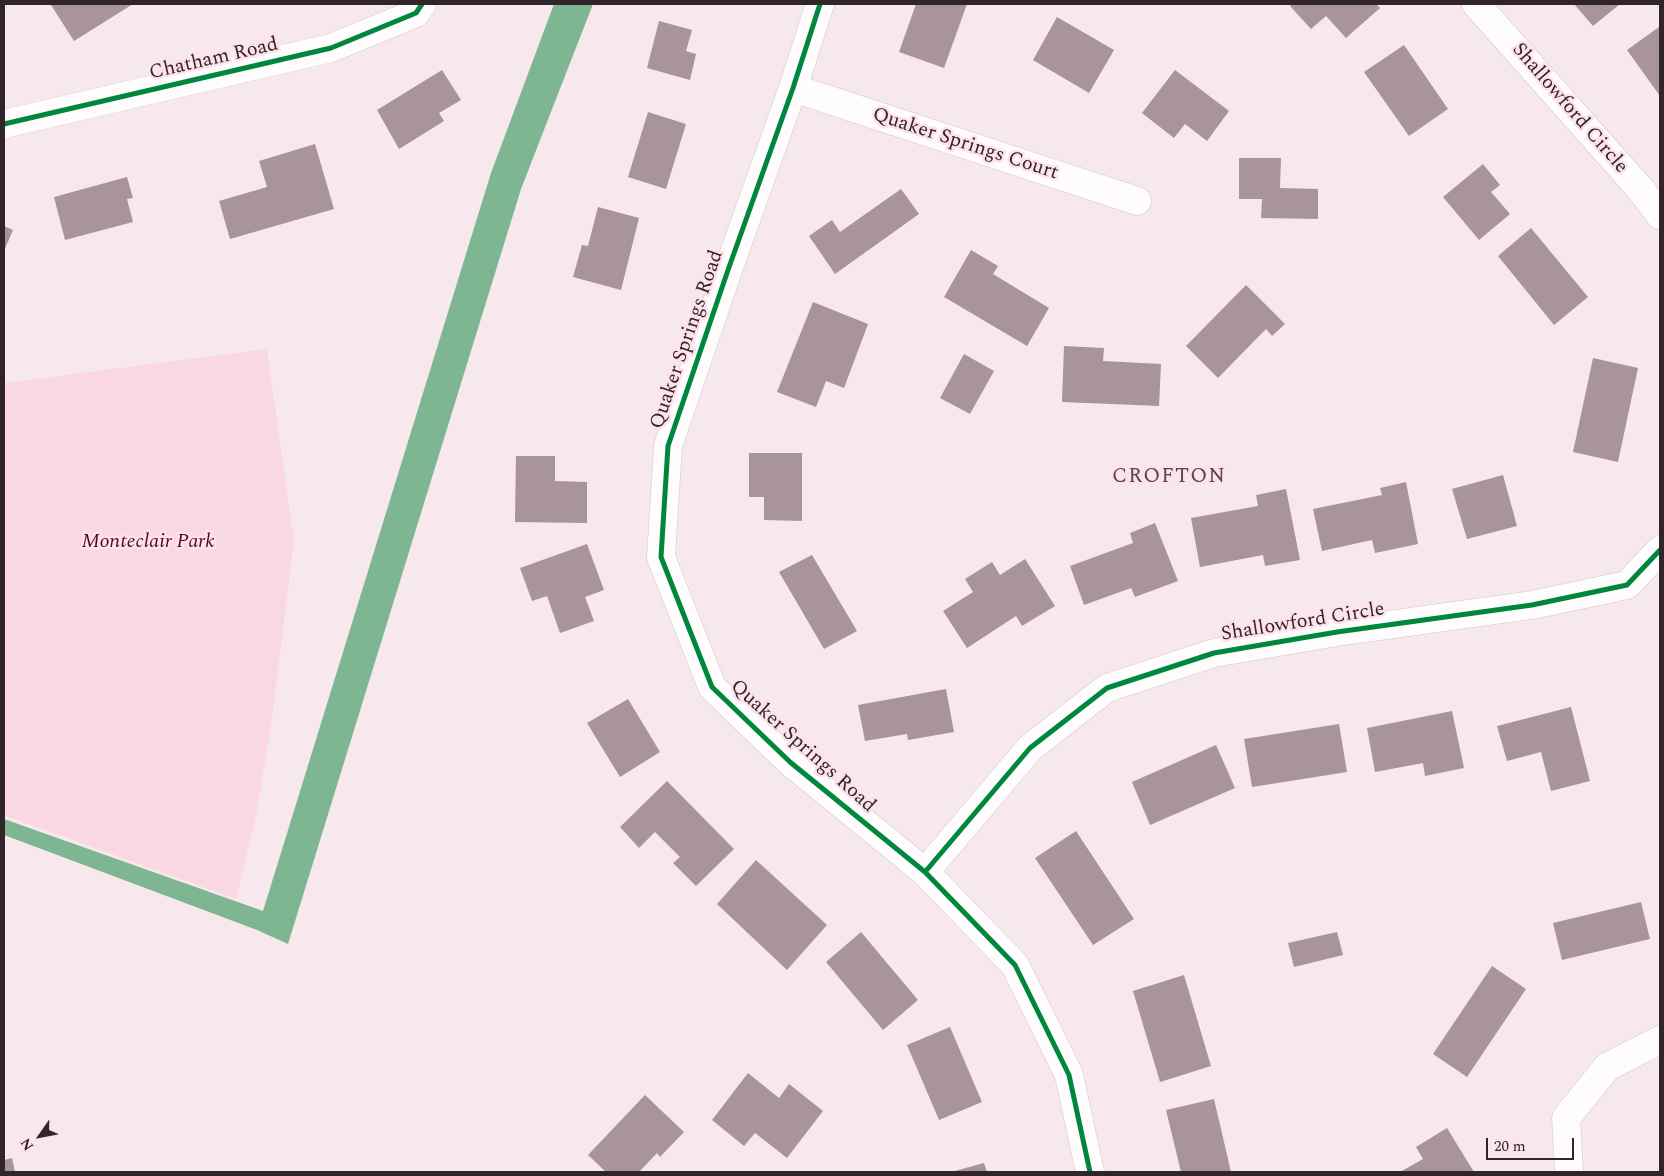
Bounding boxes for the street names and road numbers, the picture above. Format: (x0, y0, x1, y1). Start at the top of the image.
street label: Chatham Road (147, 34, 281, 86)
street label: Shallowford Circle (1506, 39, 1632, 179)
street label: Quaker Springs Court (869, 104, 1061, 186)
street label: Quaker Springs Road (646, 247, 730, 433)
street label: Shallowford Circle (1220, 598, 1386, 648)
street label: Quaker Springs Road (724, 675, 880, 819)

